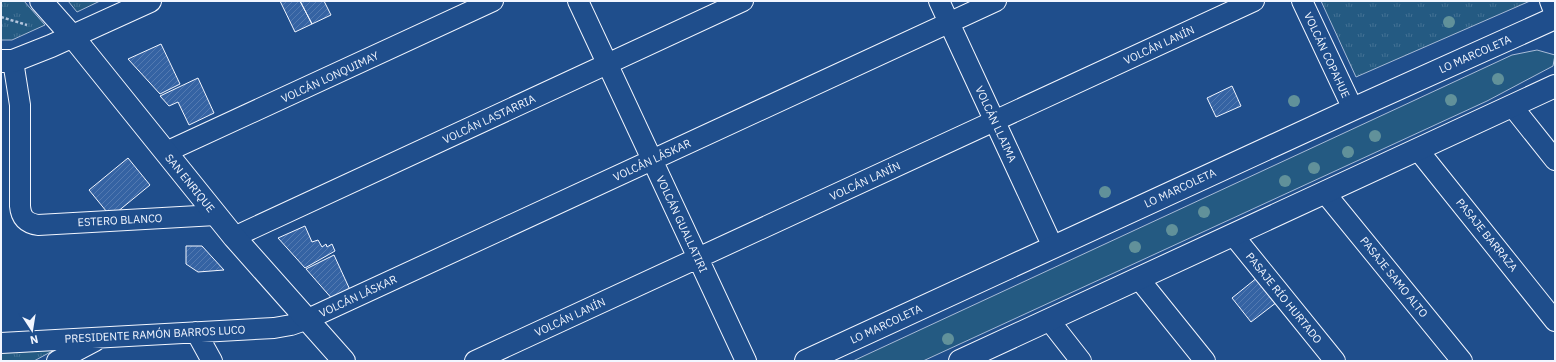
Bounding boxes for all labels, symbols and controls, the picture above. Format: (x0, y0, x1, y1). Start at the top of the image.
street label: VOLCÁN COPAHUE (1301, 10, 1353, 100)
street label: VOLCÁN LANÍN (1121, 22, 1197, 68)
street label: LO MARCOLETA (1437, 32, 1513, 76)
street label: VOLCÁN LONQUIMAY (279, 48, 381, 106)
street label: VOLCÁN LLAIMA (972, 84, 1020, 164)
street label: VOLCÁN LASTARRIA (440, 91, 538, 147)
street label: VOLCÁN LÁSKAR (611, 136, 693, 184)
street label: SAN ENRIQUE (162, 151, 218, 215)
street label: VOLCÁN LANÍN (827, 158, 903, 204)
street label: LO MARCOLETA (1142, 165, 1218, 211)
street label: VOLCÁN GUALLATIRI (653, 173, 711, 275)
street label: PASAJE BARRAZA (1453, 196, 1521, 274)
street label: ESTERO BLANCO (77, 211, 163, 229)
street label: PASAJE SAMO ALTO (1357, 234, 1431, 320)
street label: PASAJE RÍO HURTADO (1243, 250, 1325, 346)
street label: VOLCÁN LÁSKAR (317, 272, 399, 320)
street label: VOLCÁN LANÍN (532, 294, 608, 340)
street label: LO MARCOLETA (848, 301, 924, 347)
north arrow (12, 310, 52, 350)
street label: PRESIDENTE RAMÓN BARROS LUCO (64, 322, 246, 346)
text: N (29, 332, 39, 347)

